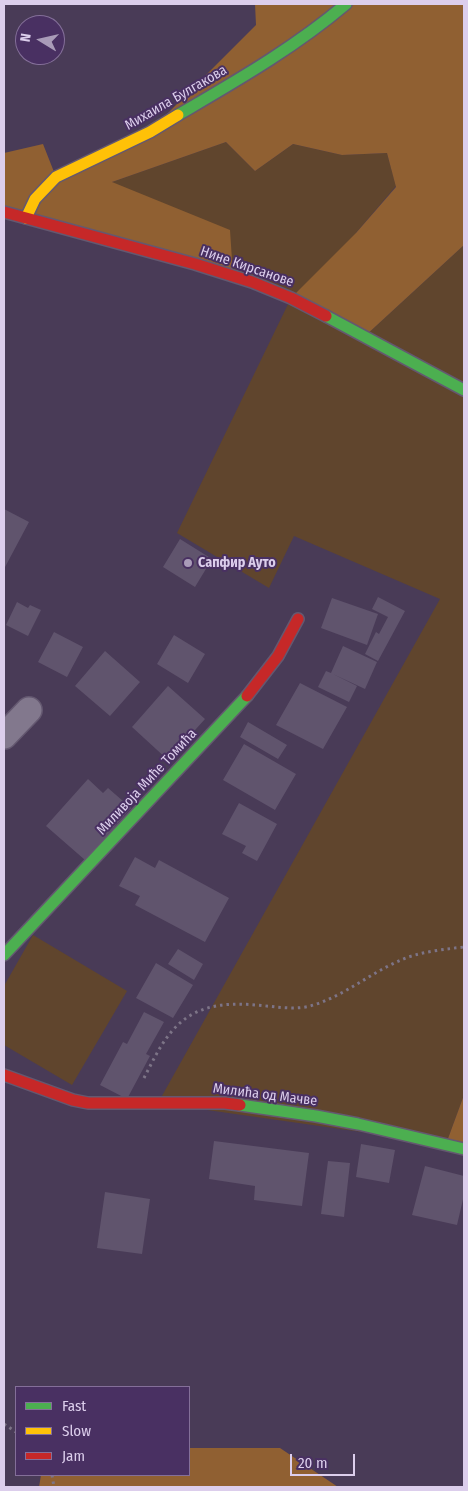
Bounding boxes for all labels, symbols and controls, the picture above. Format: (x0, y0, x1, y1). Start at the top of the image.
north arrow (15, 15, 65, 65)
text: N (17, 32, 35, 43)
street label: Михаила Булгакова (122, 62, 230, 134)
street label: Нине Кирсанове (198, 243, 296, 291)
place label: Сапфир Ауто (198, 555, 276, 571)
marker: Сапфир Ауто (182, 557, 194, 569)
street label: Миливоја Миће Томића (94, 726, 200, 838)
street label: Милића од Мачве (212, 1080, 318, 1110)
legend (15, 1386, 190, 1476)
text: Fast (62, 1397, 86, 1415)
text: Slow (62, 1422, 91, 1440)
scale bar (293, 1444, 358, 1476)
text: Jam (62, 1447, 85, 1465)
text: 20 m (298, 1454, 328, 1472)

